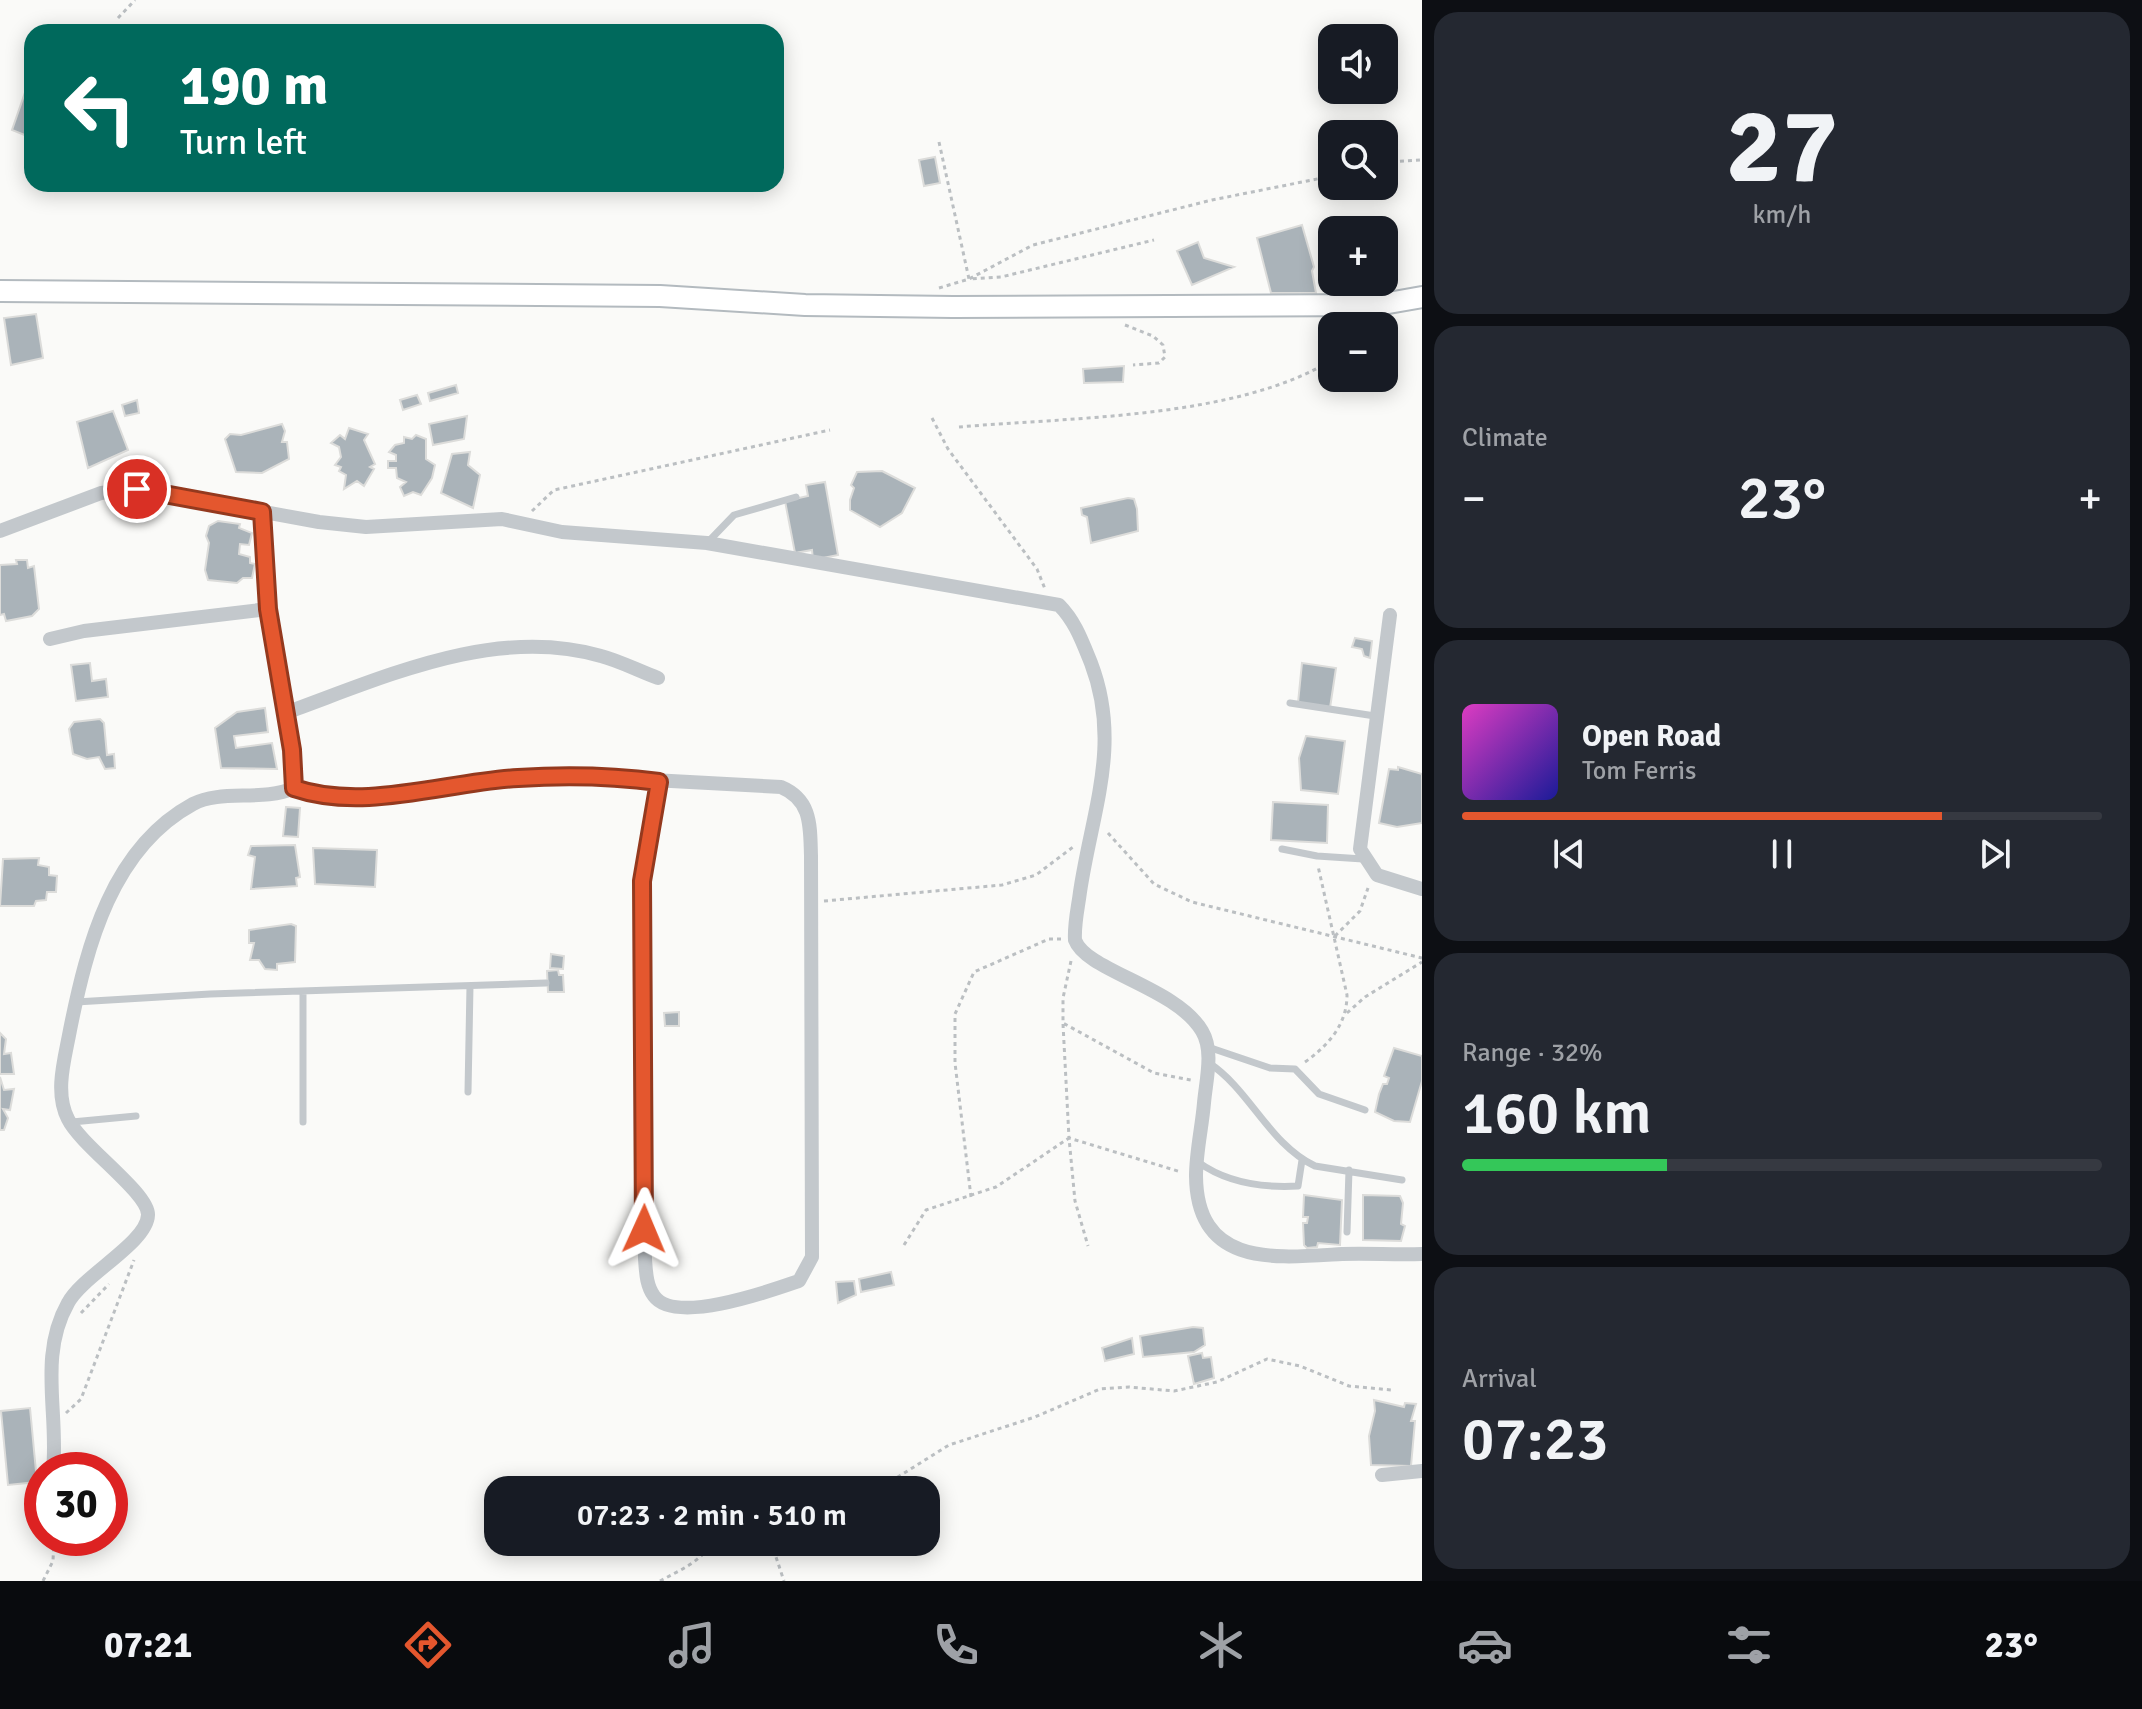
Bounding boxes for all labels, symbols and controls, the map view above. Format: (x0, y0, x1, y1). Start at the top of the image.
map controls (1318, 24, 1398, 392)
button: sound (1318, 24, 1398, 104)
text: 190 m (180, 51, 328, 120)
icon: left (48, 56, 152, 160)
text: 27 (1726, 83, 1838, 211)
text: Turn left (180, 120, 307, 165)
button: search (1318, 120, 1398, 200)
text: km/h (1753, 199, 1811, 231)
button: + (1318, 216, 1398, 296)
button: − (1318, 312, 1398, 392)
text: Climate (1462, 422, 1548, 454)
pin (103, 455, 171, 523)
text: 23° (1738, 462, 1826, 536)
icon: arrive (115, 467, 159, 511)
text: − (1462, 472, 1486, 526)
text: + (2078, 472, 2102, 526)
text: Open Road (1582, 718, 1721, 755)
text: Tom Ferris (1582, 755, 1696, 787)
icon: previous (1547, 832, 1591, 876)
icon: pause (1760, 832, 1804, 876)
icon: next (1973, 832, 2017, 876)
text: Range · 32% (1462, 1037, 1603, 1069)
text: 160 km (1462, 1077, 1651, 1151)
position arrow (602, 1187, 686, 1271)
text: Arrival (1462, 1363, 1537, 1395)
text: 07:23 (1462, 1403, 1609, 1477)
speed limit sign: 30 (24, 1452, 128, 1556)
text: 07:23 · 2 min · 510 m (577, 1497, 847, 1534)
icon: directions (400, 1617, 456, 1673)
icon: music (664, 1617, 720, 1673)
icon: phone (928, 1617, 984, 1673)
icon: climate (1193, 1617, 1249, 1673)
icon: car (1457, 1617, 1513, 1673)
icon: filters (1721, 1617, 1777, 1673)
text: 07:21 (104, 1623, 192, 1668)
text: 23° (1985, 1623, 2038, 1668)

